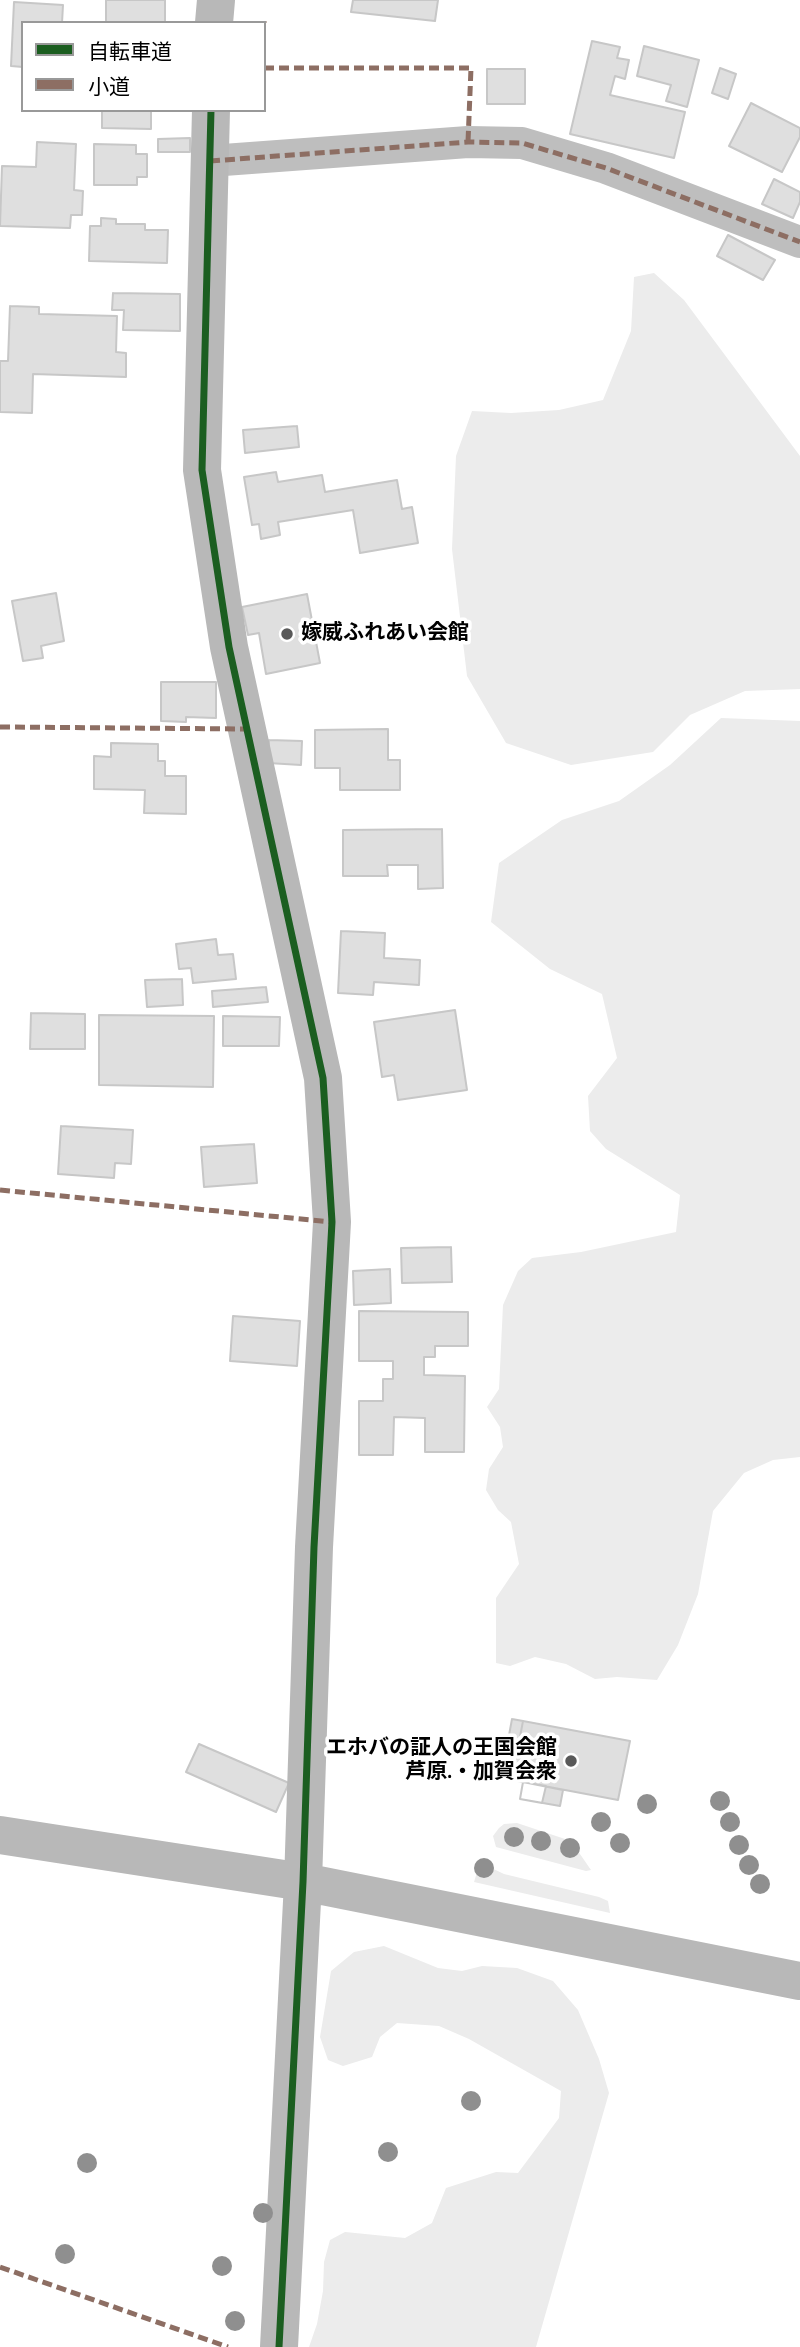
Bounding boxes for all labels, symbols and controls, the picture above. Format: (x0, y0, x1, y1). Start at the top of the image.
legend (21, 21, 266, 112)
text: 自転車道 (88, 40, 172, 65)
text: 小道 (88, 75, 130, 100)
place label: 嫁威ふれあい会館 (301, 621, 469, 647)
marker: 嫁威ふれあい会館 (279, 626, 295, 642)
place label: エホバの証人の王国会館 芦原.・加賀会衆 (326, 1736, 557, 1786)
marker: エホバの証人の王国会館 芦原.・加賀会衆 (563, 1753, 579, 1769)

